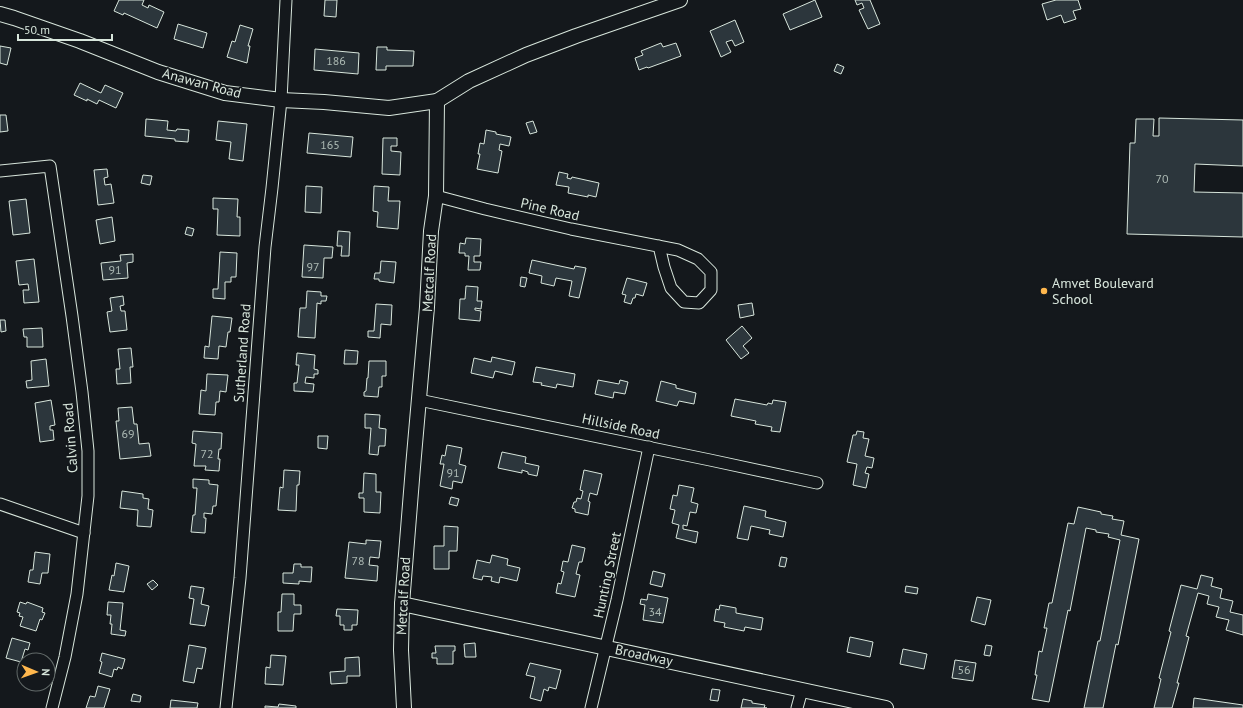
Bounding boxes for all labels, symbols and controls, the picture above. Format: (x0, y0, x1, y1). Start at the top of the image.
scale bar (18, 16, 112, 42)
text: 50 m (24, 22, 50, 37)
house number: 186 (326, 53, 346, 68)
street label: Anawan Road (161, 64, 243, 102)
house number: 165 (320, 137, 340, 152)
house number: 70 (1155, 171, 1169, 186)
street label: Pine Road (519, 194, 581, 224)
street label: Metcalf Road (418, 234, 440, 312)
house number: 97 (306, 259, 320, 274)
house number: 91 (108, 262, 122, 277)
place label: Amvet Boulevard School (1052, 274, 1154, 308)
marker: Amvet Boulevard School (1039, 286, 1049, 296)
street label: Sutherland Road (230, 303, 254, 403)
street label: Calvin Road (59, 402, 81, 474)
street label: Hillside Road (580, 409, 662, 443)
house number: 69 (121, 426, 135, 441)
house number: 72 (200, 446, 214, 461)
house number: 91 (446, 465, 460, 480)
street label: Hunting Street (589, 530, 625, 620)
house number: 78 (351, 553, 365, 568)
street label: Metcalf Road (392, 557, 414, 635)
house number: 34 (648, 604, 662, 619)
street label: Broadway (613, 640, 675, 670)
north arrow (16, 652, 56, 692)
house number: 56 (957, 662, 971, 677)
text: N (39, 668, 53, 676)

